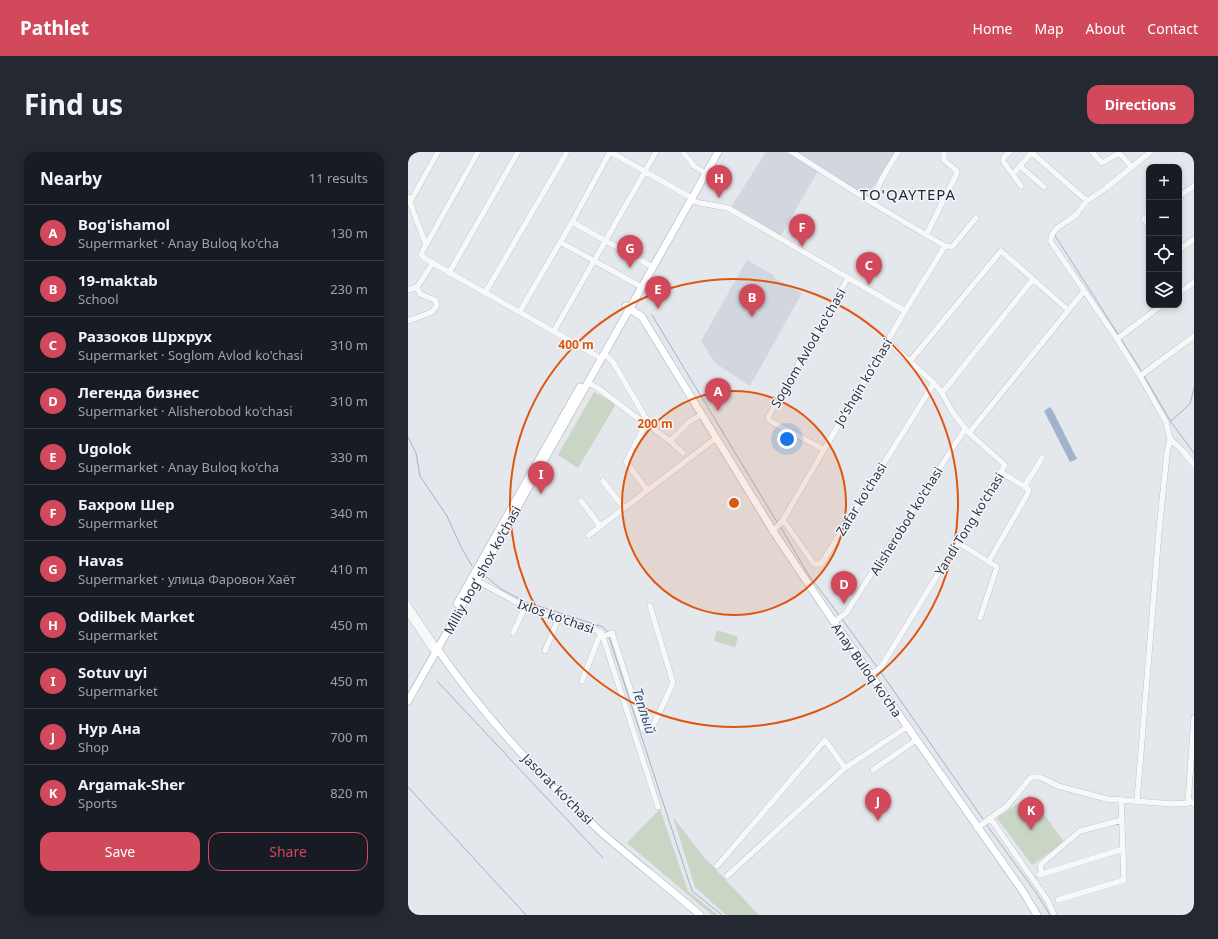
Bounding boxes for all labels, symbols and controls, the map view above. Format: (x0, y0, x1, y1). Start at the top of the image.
text: Pathlet (20, 15, 89, 41)
text: Home (973, 19, 1012, 38)
text: Map (1034, 19, 1064, 38)
text: About (1086, 19, 1125, 38)
text: Contact (1147, 19, 1198, 38)
text: Find us (24, 85, 123, 123)
button: Directions (1087, 85, 1194, 124)
map controls (1146, 164, 1182, 308)
button: + (1146, 164, 1182, 200)
pin: H (706, 165, 732, 198)
text: Nearby (40, 167, 102, 190)
text: 11 results (309, 169, 368, 187)
district label: TO'QAYTEPA (860, 184, 956, 204)
button: − (1146, 200, 1182, 236)
text: Bog'ishamol (78, 214, 170, 234)
pin: F (789, 214, 815, 247)
text: A (49, 224, 58, 242)
text: 130 m (330, 224, 368, 242)
text: Supermarket · Anay Buloq ko'cha (78, 234, 279, 252)
pin: G (617, 235, 643, 268)
button: locate (1146, 236, 1182, 272)
pin: C (856, 252, 882, 285)
text: 19-maktab (78, 270, 158, 290)
button: layers (1146, 272, 1182, 308)
pin: E (645, 276, 671, 309)
text: B (49, 280, 57, 298)
text: 230 m (330, 280, 368, 298)
pin: B (739, 284, 765, 317)
street label: Soglom Avlod ko'chasi (766, 285, 850, 411)
text: School (78, 290, 119, 308)
text: Раззоков Шрхрух (78, 326, 212, 346)
street label: Joʼshqin koʼchasi (829, 335, 896, 431)
text: C (49, 336, 57, 354)
text: 310 m (330, 336, 368, 354)
text: 400 m (558, 336, 594, 353)
text: Supermarket · Soglom Avlod ko'chasi (78, 346, 303, 364)
pin: A (705, 378, 731, 411)
text: Легенда бизнес (78, 382, 199, 402)
text: D (48, 392, 58, 410)
text: 310 m (330, 392, 368, 410)
text: Supermarket · Alisherobod ko'chasi (78, 402, 293, 420)
text: 200 m (637, 415, 673, 432)
your location (777, 429, 797, 449)
text: Ugolok (78, 438, 131, 458)
text: E (49, 448, 57, 466)
text: 330 m (330, 448, 368, 466)
text: Supermarket · Anay Buloq ko'cha (78, 458, 279, 476)
street label: Zafar ko'chasi (831, 459, 891, 539)
pin: I (528, 461, 554, 494)
street label: Alisherobod ko'chasi (865, 463, 947, 579)
street label: Yandi Tong ko'chasi (930, 469, 1008, 579)
text: Бахром Шер (78, 494, 175, 514)
centre of rings (727, 496, 741, 510)
street label: Milliy bog‘ shox ko‘chasi (439, 503, 525, 637)
text: F (49, 504, 57, 522)
text: 340 m (330, 504, 368, 522)
text: Supermarket (78, 514, 158, 532)
text: Havas (78, 550, 124, 570)
text: G (48, 560, 58, 578)
text: 410 m (330, 560, 368, 578)
text: Supermarket · улица Фаровон Хаёт (78, 570, 296, 588)
pin: D (831, 571, 857, 604)
street label: Ixlos ko'chasi (515, 594, 597, 638)
text: Odilbek Market (78, 606, 195, 626)
text: H (48, 616, 58, 634)
text: 450 m (330, 616, 368, 634)
street label: Anay Buloq ko'cha (828, 619, 906, 721)
text: Supermarket (78, 626, 158, 644)
text: Sotuv uyi (78, 662, 147, 682)
text: I (50, 672, 56, 690)
text: 450 m (330, 672, 368, 690)
text: Supermarket (78, 682, 158, 700)
water label: Теплый (628, 685, 661, 736)
text: Нур Ана (78, 718, 141, 738)
text: J (51, 728, 55, 746)
text: 700 m (330, 728, 368, 746)
text: Shop (78, 738, 109, 756)
street label: Jasorat koʻchasi (517, 748, 597, 828)
text: Argamak-Sher (78, 774, 185, 794)
text: K (49, 784, 57, 802)
text: 820 m (330, 784, 368, 802)
pin: J (865, 788, 891, 821)
text: Sports (78, 794, 117, 812)
pin: K (1018, 797, 1044, 830)
button: Save (40, 832, 200, 871)
button: Share (208, 832, 368, 871)

